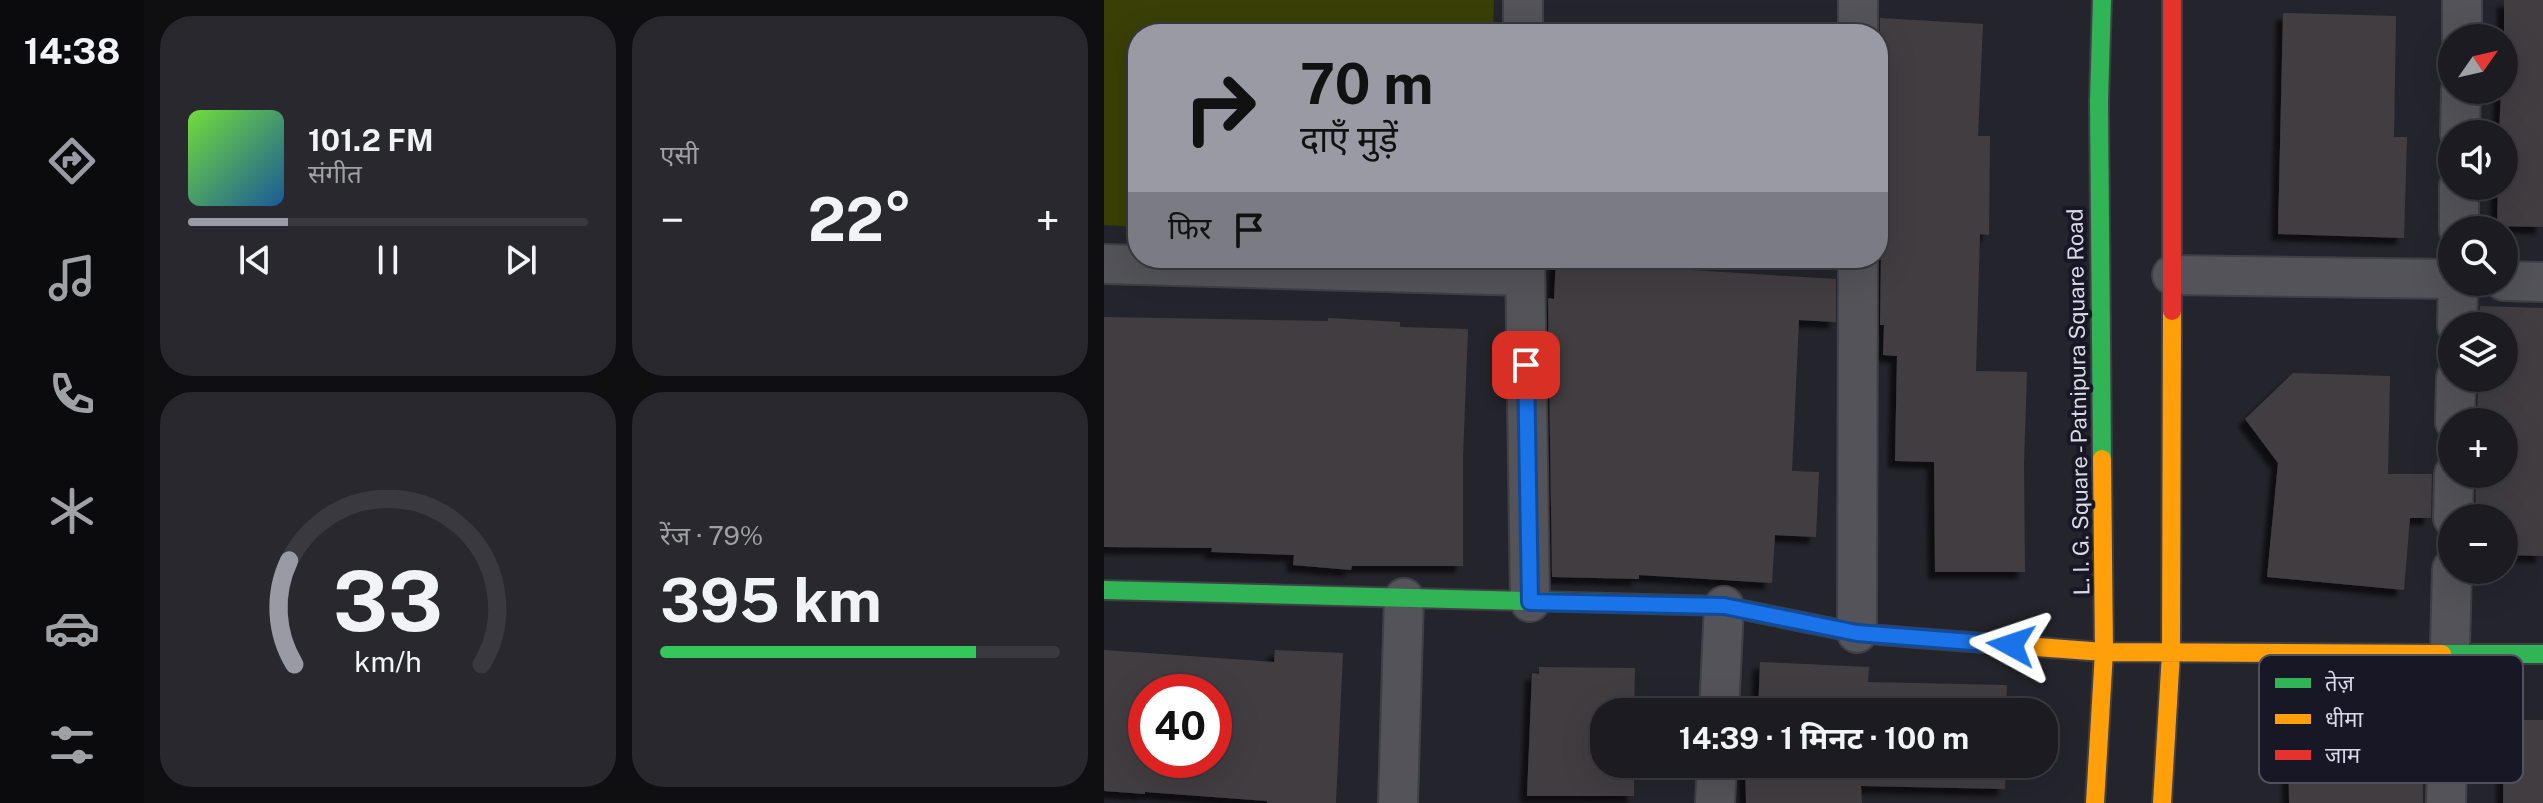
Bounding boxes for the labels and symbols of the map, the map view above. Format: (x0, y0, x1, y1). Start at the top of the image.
north arrow (2438, 24, 2518, 104)
street label: L. I. G. Square - Patnipura Square Road (2062, 208, 2094, 596)
pin (1492, 331, 1560, 399)
position arrow (1969, 603, 2053, 687)
legend (2259, 655, 2523, 783)
text: तेज़ (2325, 670, 2355, 696)
speed limit sign: 40 (1128, 674, 1232, 778)
text: धीमा (2325, 706, 2363, 732)
text: जाम (2325, 742, 2361, 768)

